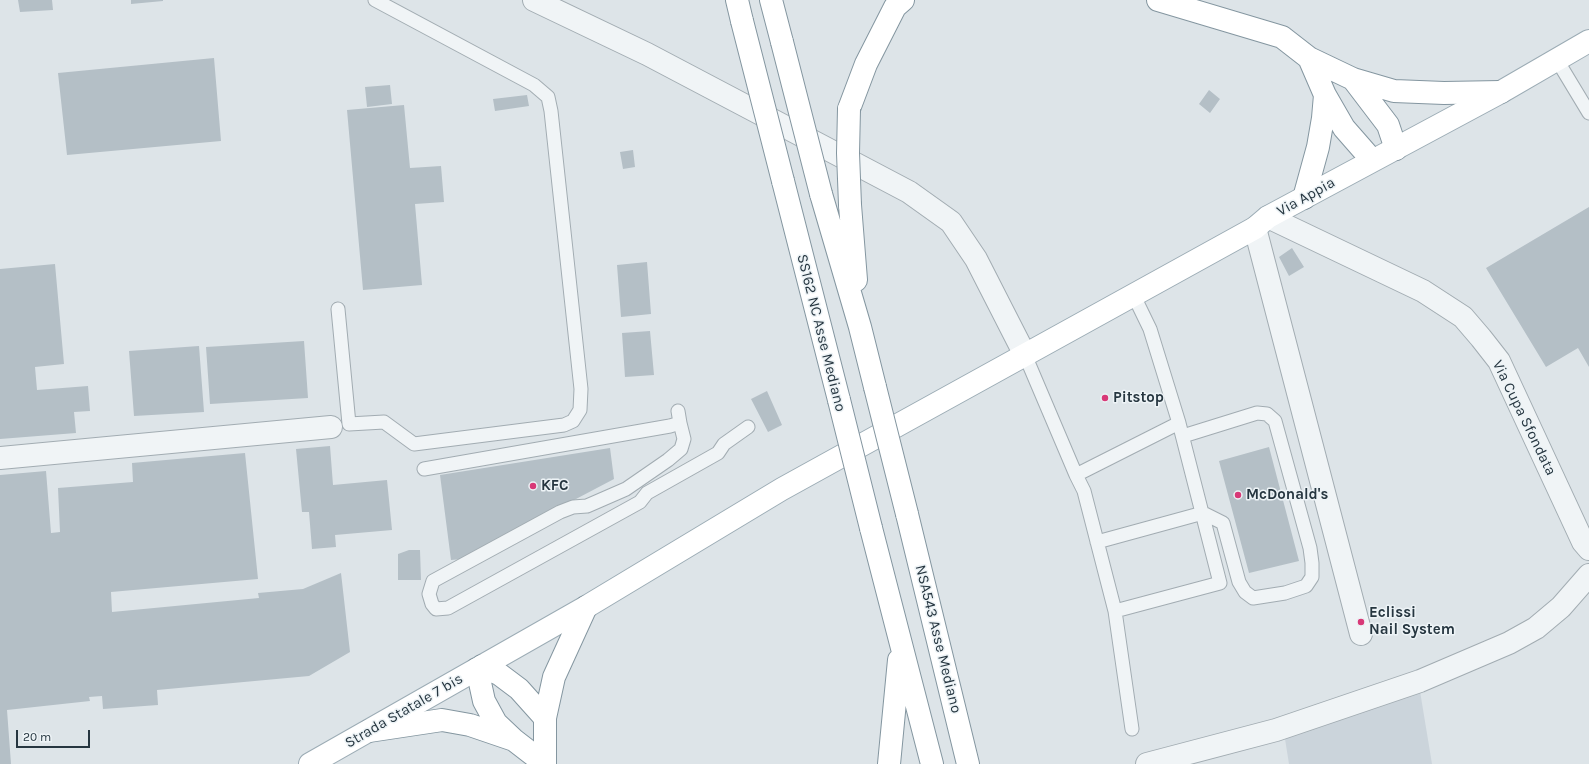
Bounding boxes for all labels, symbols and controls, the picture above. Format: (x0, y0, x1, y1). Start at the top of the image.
street label: Via Appia (1274, 174, 1338, 220)
street label: SS162 NC Asse Mediano (793, 252, 849, 414)
street label: Via Cupa Sfondata (1488, 357, 1560, 479)
place label: Pitstop (1113, 389, 1164, 407)
marker: Pitstop (1100, 393, 1110, 403)
place label: KFC (541, 477, 569, 495)
marker: KFC (528, 481, 538, 491)
place label: McDonald's (1246, 486, 1328, 504)
marker: McDonald's (1233, 490, 1243, 500)
street label: NSA543 Asse Mediano (911, 563, 965, 715)
place label: Eclissi Nail System (1369, 604, 1455, 639)
marker: Eclissi Nail System (1356, 617, 1366, 627)
street label: Strada Statale 7 bis (342, 670, 466, 752)
scale bar (18, 722, 92, 748)
text: 20 m (23, 730, 51, 744)

